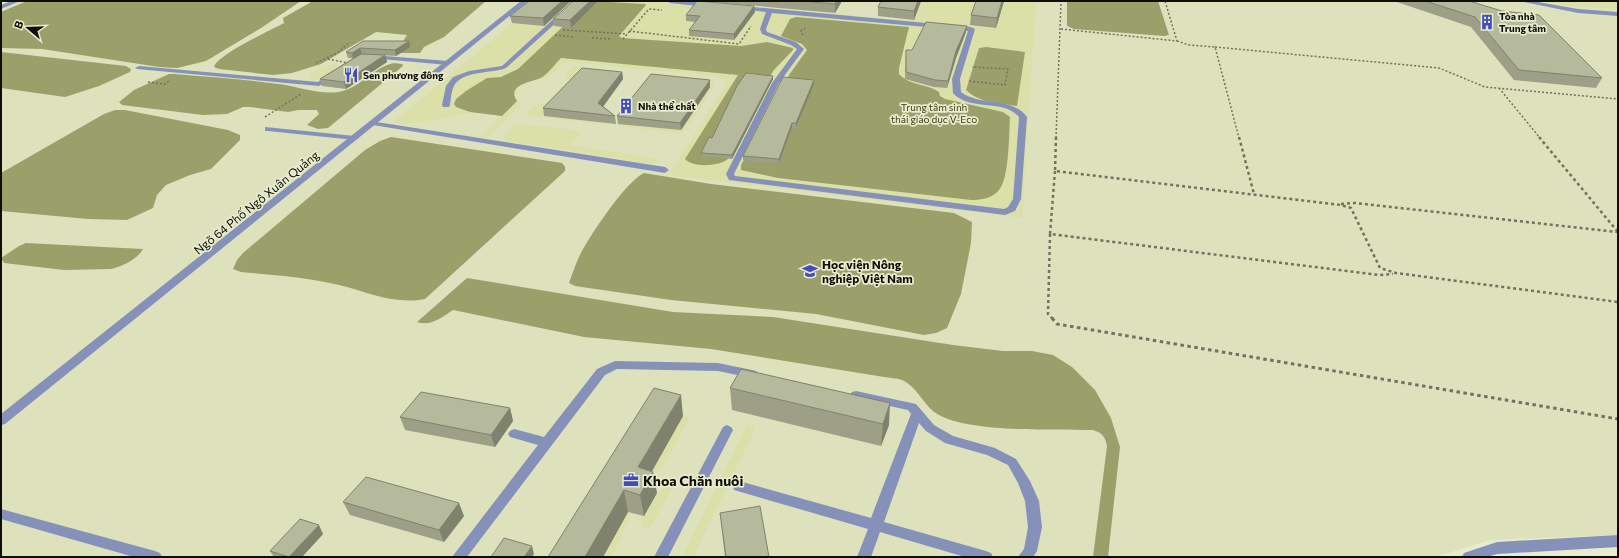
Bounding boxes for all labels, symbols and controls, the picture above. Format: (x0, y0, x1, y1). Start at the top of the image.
north arrow (8, 8, 48, 48)
place label: Tòa nhà Trung tâm (1499, 10, 1546, 34)
building icon: Tòa nhà Trung tâm (1478, 13, 1496, 31)
text: B (11, 19, 25, 30)
restaurant icon: Sen phương đông (342, 66, 360, 84)
place label: Sen phương đông (363, 69, 444, 81)
building icon: Nhà thể chất (617, 97, 635, 115)
place label: Nhà thể chất (638, 100, 696, 112)
park label: Trung tâm sinh thái giáo dục V-Eco (891, 101, 977, 125)
street label: Ngõ 64 Phố Ngô Xuân Quảng (191, 147, 322, 257)
place label: Học viện Nông nghiệp Việt Nam (822, 257, 913, 286)
school or university icon: Học viện Nông nghiệp Việt Nam (801, 262, 819, 280)
office icon: Khoa Chăn nuôi (622, 471, 640, 489)
place label: Khoa Chăn nuôi (643, 472, 743, 489)

